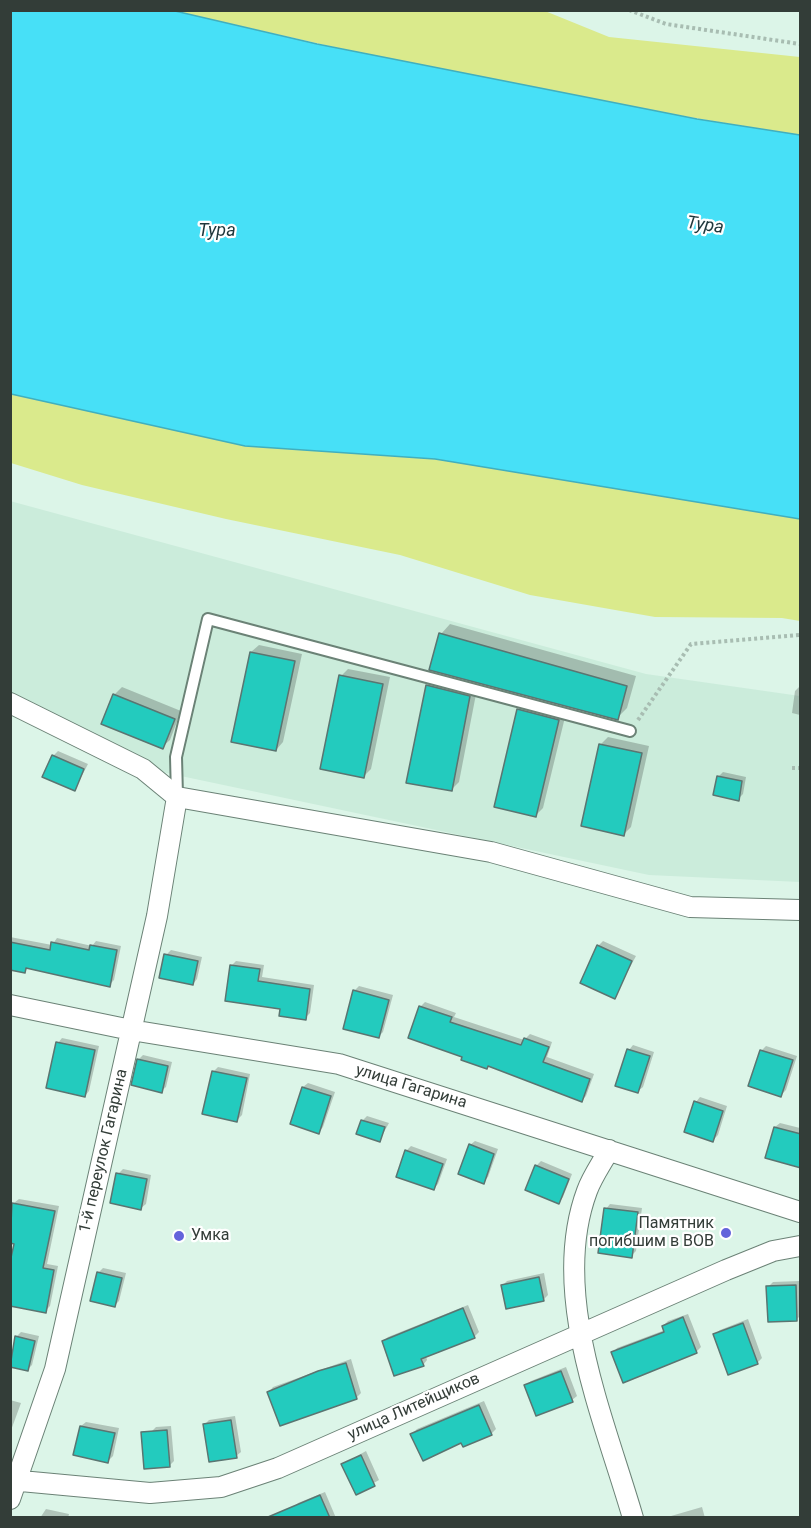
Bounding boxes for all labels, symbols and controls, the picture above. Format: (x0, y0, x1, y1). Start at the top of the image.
water label: Тура (685, 213, 725, 239)
water label: Тура (198, 220, 236, 242)
street label: улица Гагарина (353, 1061, 469, 1113)
street label: 1-й переулок Гагарина (76, 1067, 132, 1235)
place label: Памятник погибшим в ВОВ (589, 1214, 714, 1252)
place label: Умка (191, 1226, 229, 1246)
marker: Памятник погибшим в ВОВ (719, 1226, 733, 1240)
marker: Умка (172, 1229, 186, 1243)
street label: улица Литейщиков (345, 1369, 483, 1445)

